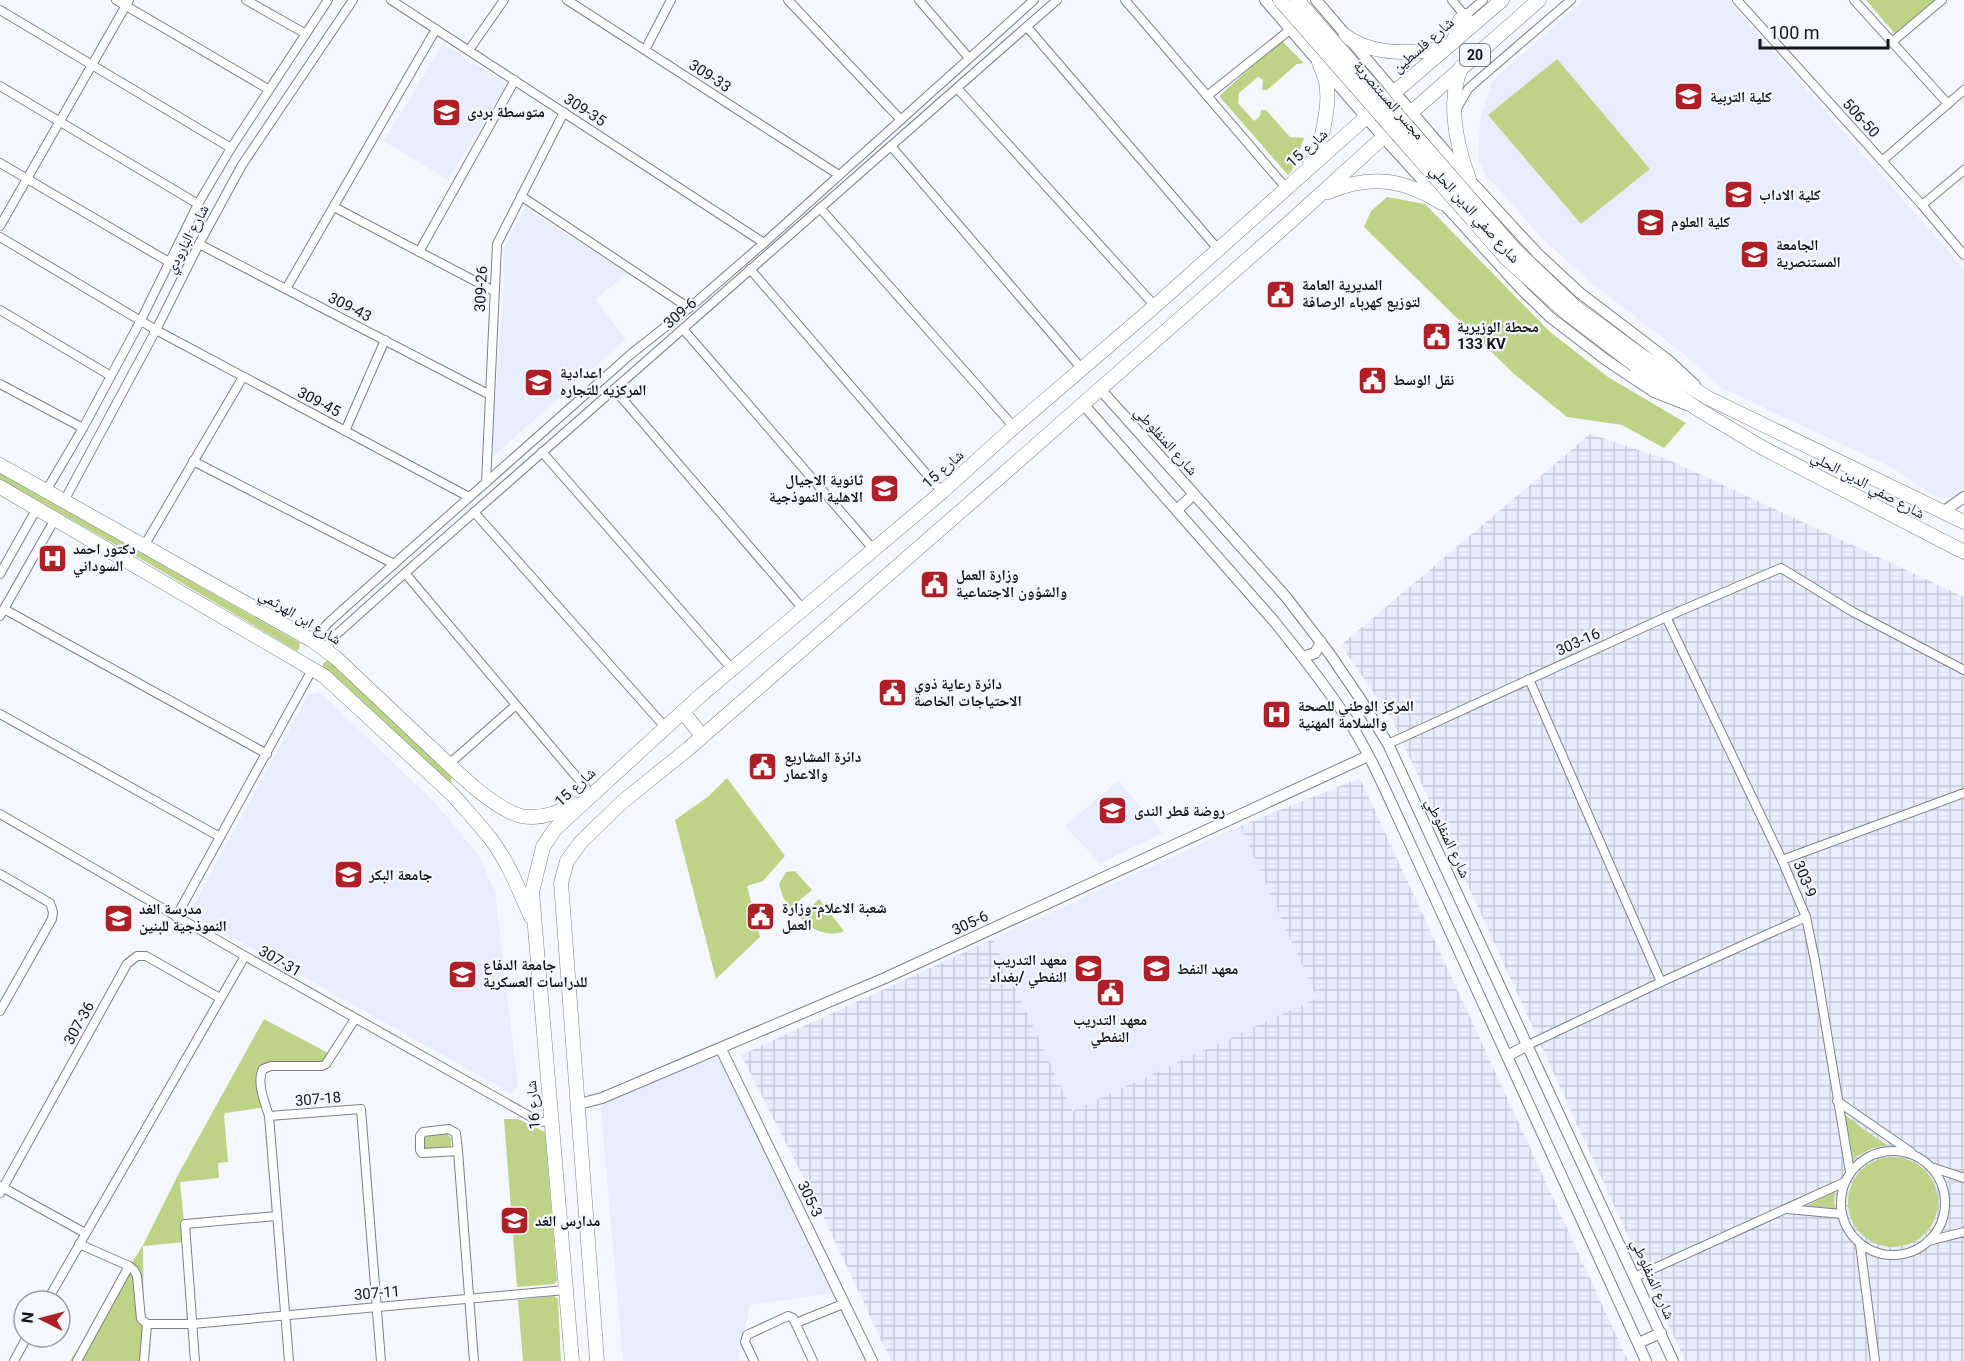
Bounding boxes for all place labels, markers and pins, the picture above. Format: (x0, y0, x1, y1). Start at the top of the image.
school or university icon: كلية التربية (1673, 81, 1705, 113)
place label: كلية التربية (1710, 88, 1772, 106)
school or university icon: متوسطة بردى (430, 96, 462, 128)
place label: متوسطة بردى (467, 103, 545, 121)
school or university icon: كلية الاداب (1722, 179, 1754, 211)
place label: كلية الاداب (1759, 186, 1821, 204)
school or university icon: كلية العلوم (1634, 206, 1666, 238)
place label: كلية العلوم (1671, 213, 1731, 232)
place label: الجامعة المستنصرية (1776, 236, 1841, 271)
school or university icon: الجامعة المستنصرية (1739, 238, 1771, 270)
place label: المديرية العامة لتوزيع كهرباء الرصافة (1302, 276, 1420, 312)
public building icon: المديرية العامة لتوزيع كهرباء الرصافة (1265, 278, 1297, 310)
place label: محطة الوزيرية 133 KV (1457, 318, 1539, 353)
public building icon: محطة الوزيرية 133 KV (1420, 320, 1452, 352)
place label: اعدادية المركزيه للتجاره (560, 364, 647, 399)
public building icon: نقل الوسط (1356, 364, 1388, 396)
school or university icon: اعدادية المركزيه للتجاره (523, 366, 555, 398)
place label: نقل الوسط (1393, 371, 1454, 389)
place label: ثانوية الاجيال الاهلية النموذجية (769, 471, 864, 506)
school or university icon: ثانوية الاجيال الاهلية النموذجية (868, 473, 900, 505)
place label: دكتور احمد السوداني (73, 540, 136, 578)
hospital icon: دكتور احمد السوداني (36, 542, 68, 574)
place label: وزارة العمل والشؤون الاجتماعية (956, 566, 1067, 601)
public building icon: وزارة العمل والشؤون الاجتماعية (919, 568, 951, 600)
place label: دائرة رعاية ذوي الاحتياجات الخاصة (914, 675, 1022, 710)
public building icon: دائرة رعاية ذوي الاحتياجات الخاصة (877, 677, 909, 709)
place label: المركز الوطني للصحة والسلامة المهنية (1298, 697, 1414, 732)
hospital icon: المركز الوطني للصحة والسلامة المهنية (1261, 699, 1293, 731)
place label: دائرة المشاريع والاعمار (783, 748, 861, 783)
public building icon: دائرة المشاريع والاعمار (747, 750, 779, 782)
school or university icon: روضة قطر الندى (1097, 795, 1129, 827)
place label: روضة قطر الندى (1134, 802, 1225, 820)
school or university icon: جامعة البكر (332, 859, 364, 891)
place label: جامعة البكر (368, 866, 433, 884)
place label: شعبة الاعلام-وزارة العمل (782, 899, 887, 934)
place label: مدرسة الغد النموذجية للبنين (139, 900, 227, 935)
public building icon: شعبة الاعلام-وزارة العمل (745, 901, 777, 933)
school or university icon: مدرسة الغد النموذجية للبنين (102, 902, 134, 934)
place label: معهد التدريب النفطي /بغداد (990, 951, 1067, 989)
school or university icon: معهد التدريب النفطي /بغداد (1072, 953, 1104, 985)
school or university icon: معهد النفط (1140, 953, 1172, 985)
place label: جامعة الدفاع للدراسات العسكرية (483, 956, 588, 991)
school or university icon: جامعة الدفاع للدراسات العسكرية (446, 958, 478, 990)
place label: معهد النفط (1177, 960, 1238, 978)
public building icon: معهد التدريب النفطي (1094, 977, 1126, 1009)
place label: معهد التدريب النفطي (1073, 1011, 1147, 1049)
school or university icon: مدارس الغد (498, 1205, 530, 1237)
place label: مدارس الغد (535, 1212, 600, 1230)

